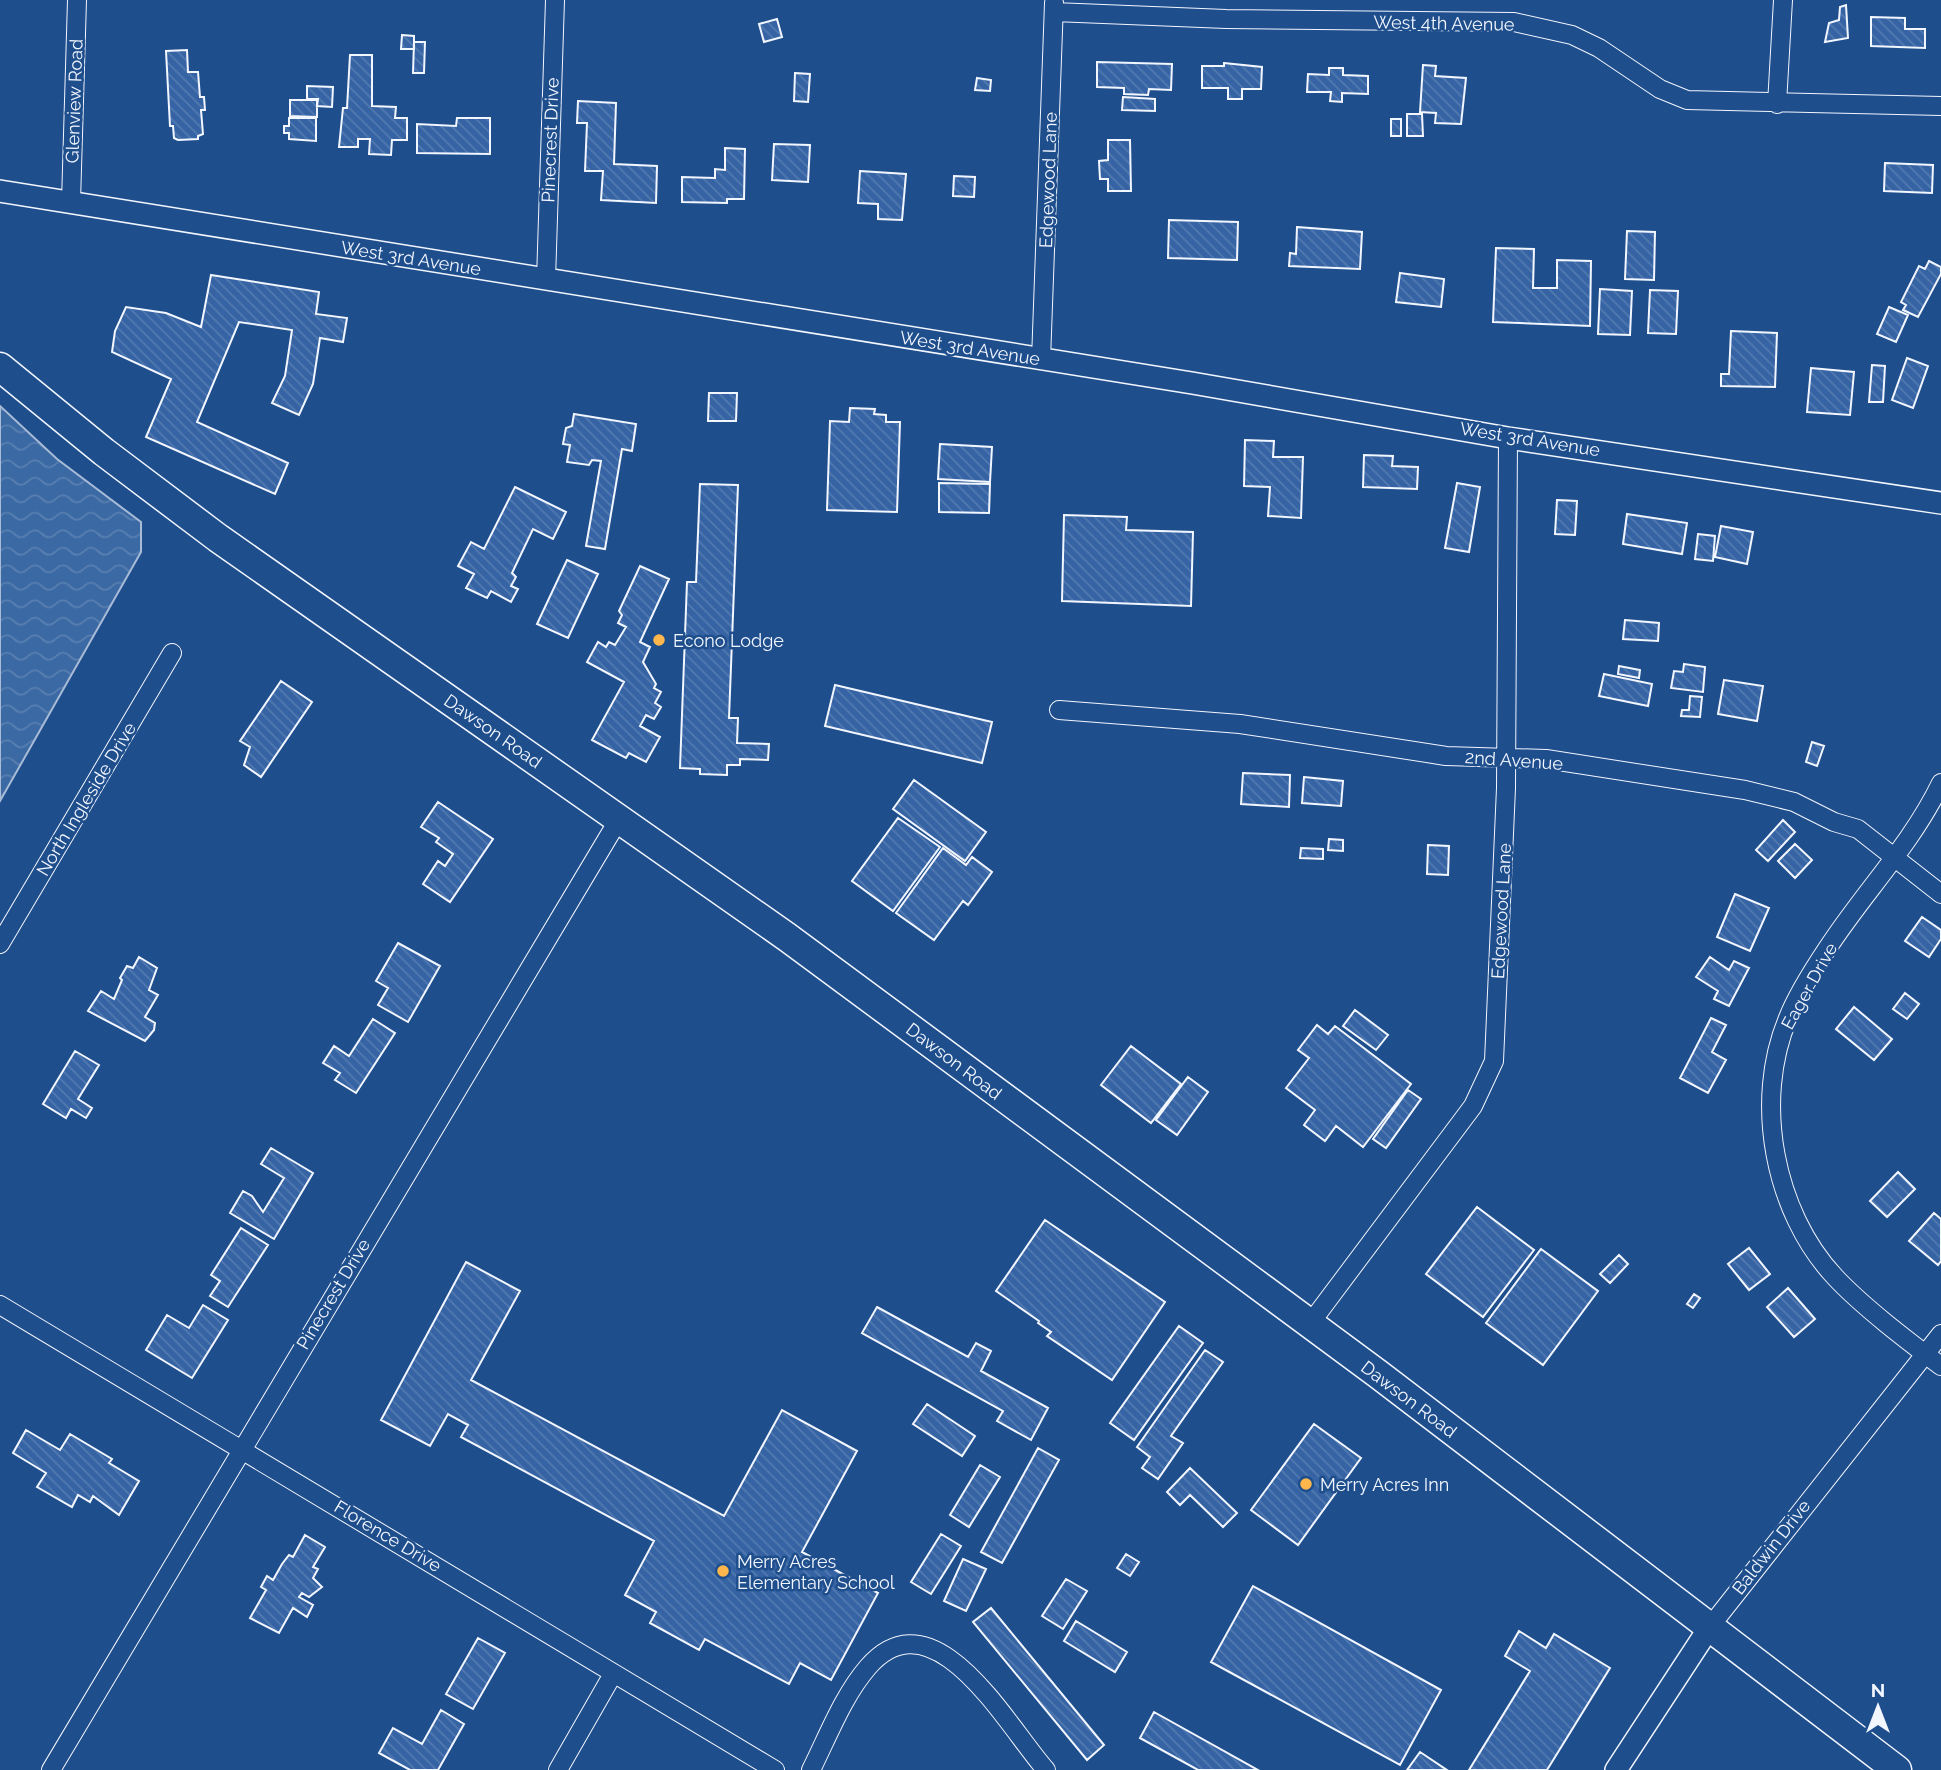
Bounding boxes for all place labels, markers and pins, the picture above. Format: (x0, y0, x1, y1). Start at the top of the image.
place label: Econo Lodge (673, 630, 784, 651)
marker: Econo Lodge (651, 632, 667, 648)
place label: Merry Acres Inn (1320, 1474, 1449, 1495)
marker: Merry Acres Inn (1298, 1476, 1314, 1492)
place label: Merry Acres Elementary School (737, 1551, 895, 1593)
marker: Merry Acres Elementary School (715, 1563, 731, 1579)

